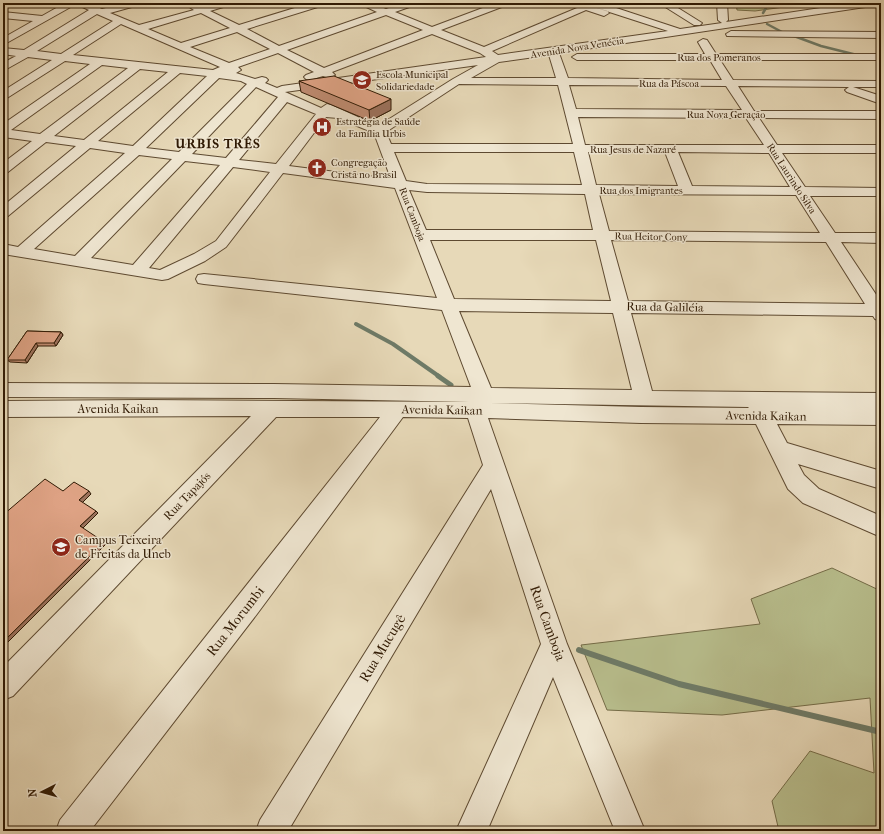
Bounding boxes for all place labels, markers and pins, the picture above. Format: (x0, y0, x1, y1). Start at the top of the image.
school or university icon: Escola Municipal Solidariedade (351, 69, 373, 91)
place label: Escola Municipal Solidariedade (376, 69, 449, 93)
hospital icon: Estratégia de Saúde da Família Urbis (311, 116, 333, 138)
place label: Estratégia de Saúde da Família Urbis (336, 116, 420, 140)
church icon: Congregação Cristã no Brasil (306, 157, 328, 179)
place label: Congregação Cristã no Brasil (331, 157, 397, 181)
place label: Campus Teixeira de Freitas da Uneb (75, 533, 171, 561)
school or university icon: Campus Teixeira de Freitas da Uneb (50, 536, 72, 558)

